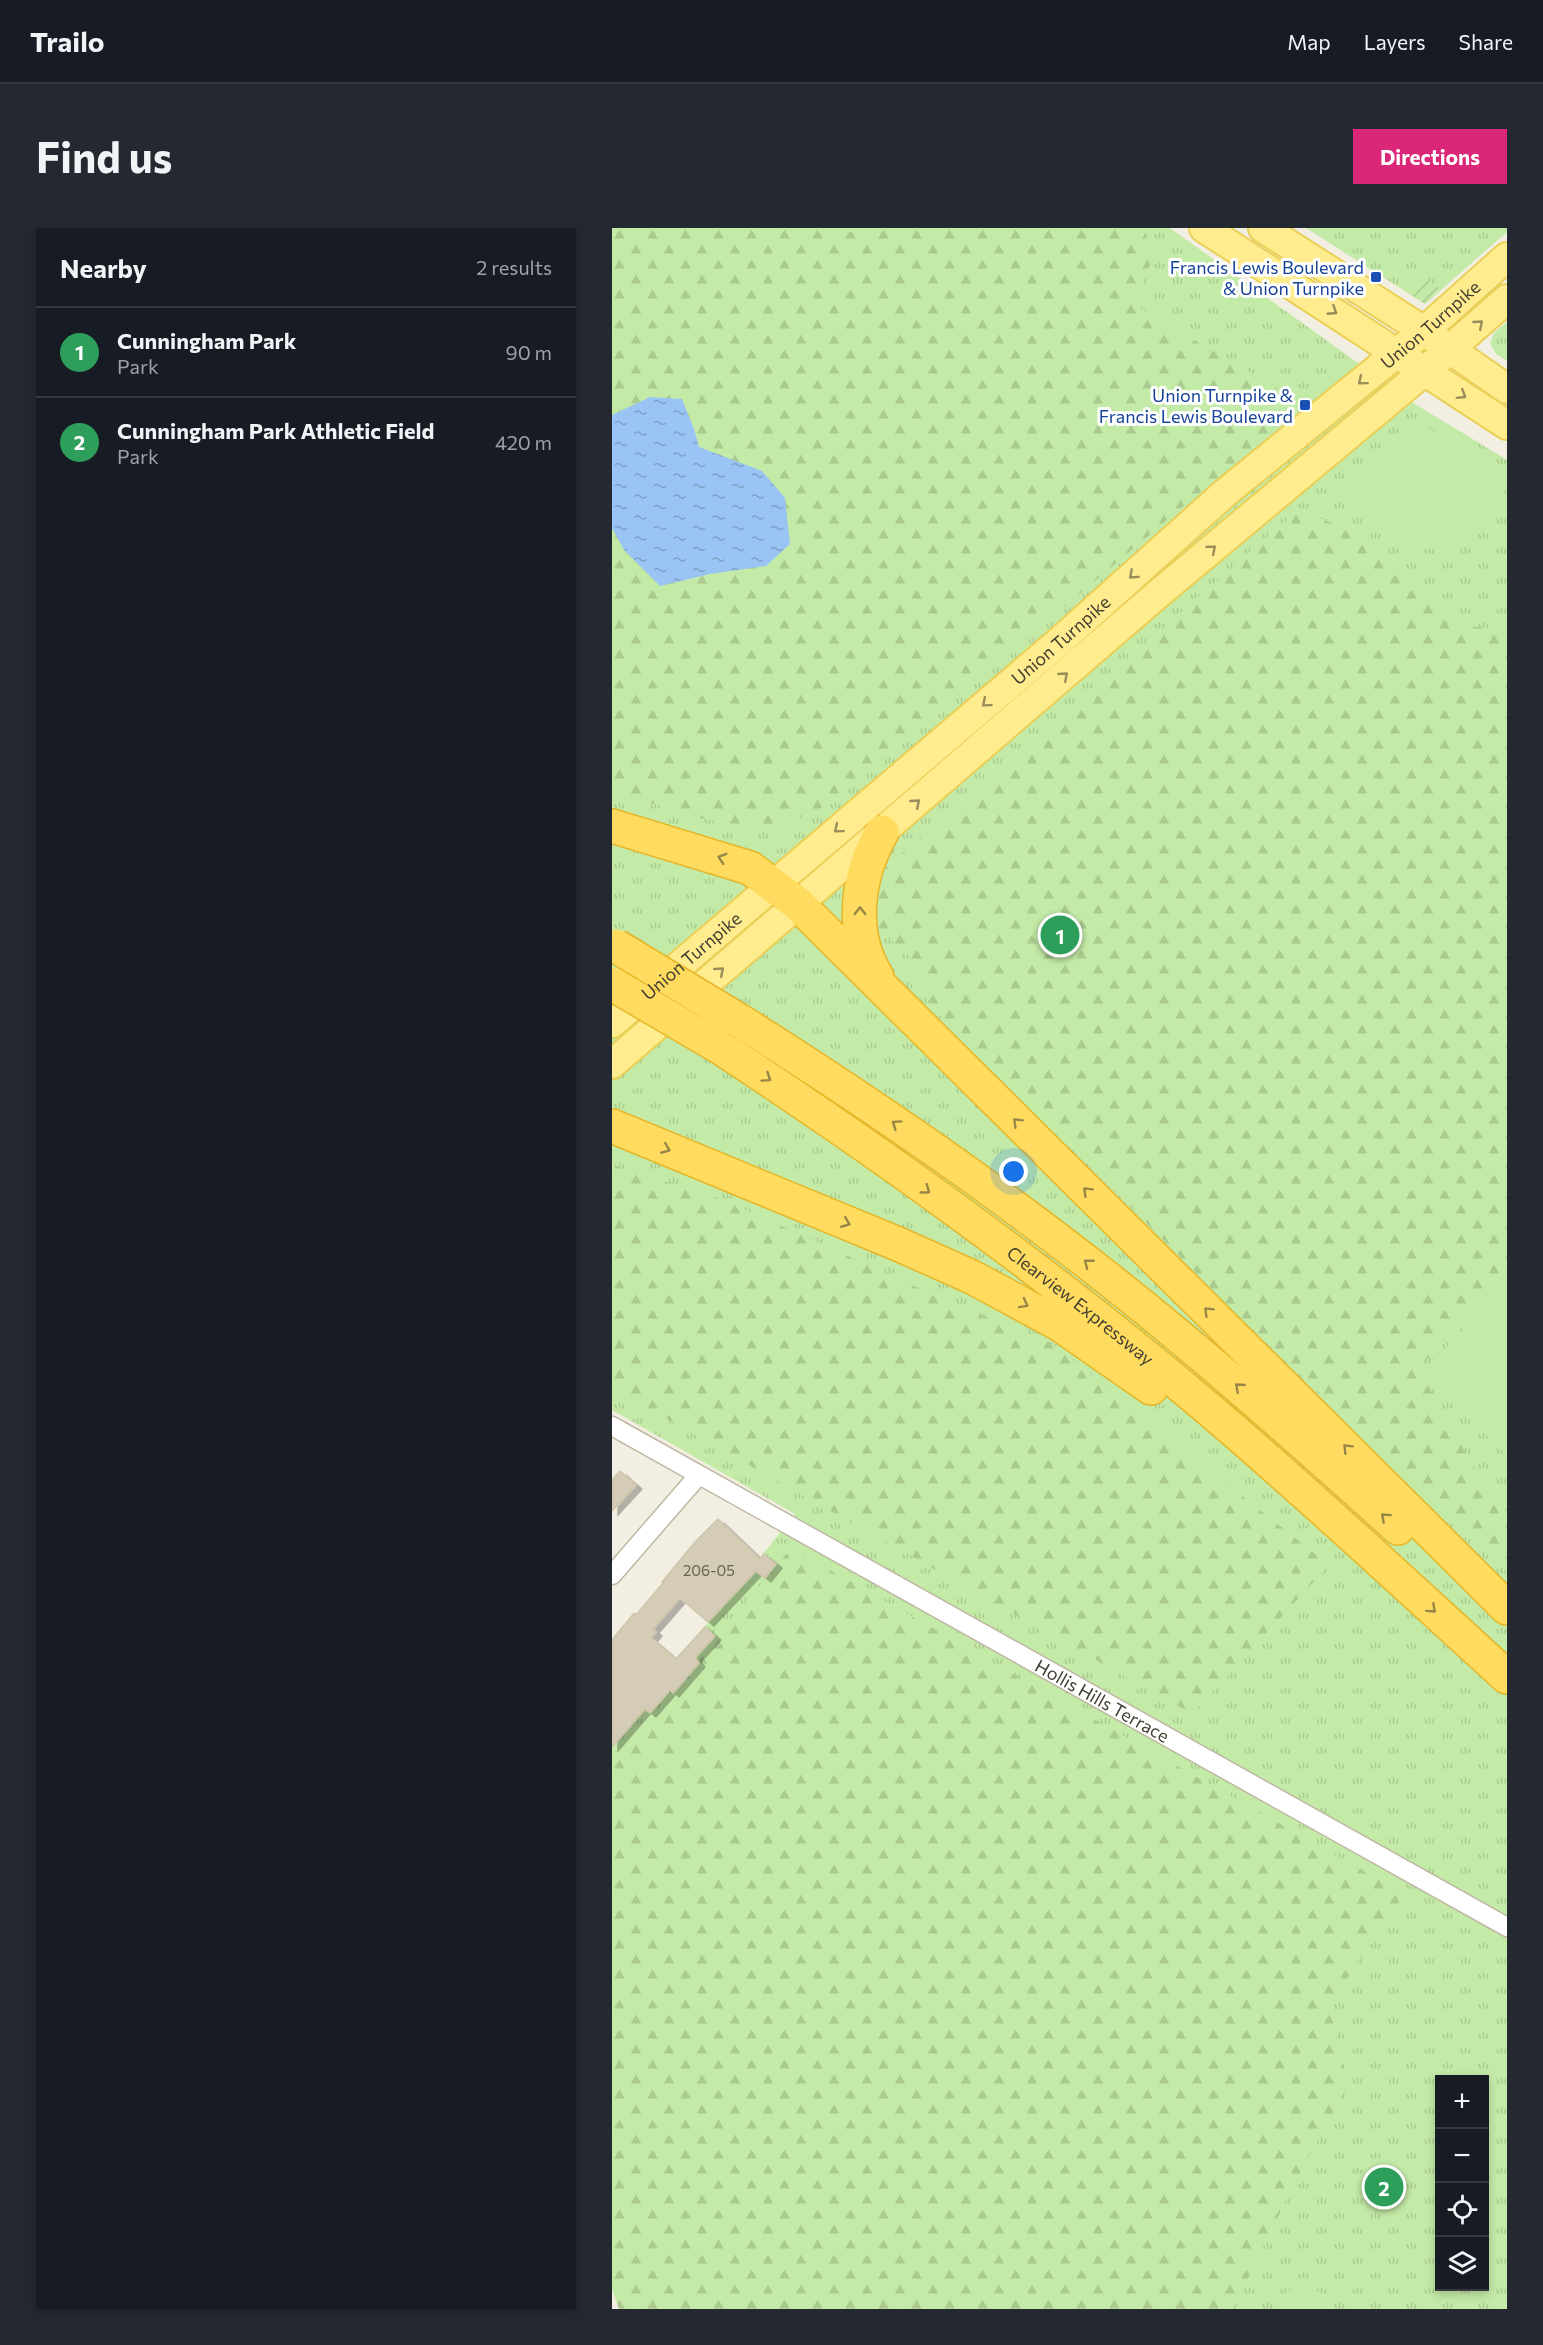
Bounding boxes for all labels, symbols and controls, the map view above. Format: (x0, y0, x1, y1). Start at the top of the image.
text: Trailo (30, 24, 105, 58)
text: Map (1287, 29, 1331, 54)
text: Layers (1364, 29, 1426, 54)
text: Share (1459, 29, 1513, 54)
button: Directions (1353, 129, 1507, 184)
text: Find us (36, 130, 172, 182)
text: Nearby (60, 252, 147, 283)
text: 2 results (476, 255, 552, 279)
place label: Francis Lewis Boulevard & Union Turnpike (1170, 256, 1364, 299)
marker: Francis Lewis Boulevard & Union Turnpike (1369, 270, 1383, 284)
street label: Union Turnpike (1376, 275, 1484, 373)
one-way arrow (1326, 304, 1337, 315)
one-way arrow (1472, 320, 1482, 331)
text: Cunningham Park (117, 327, 296, 354)
text: 1 (75, 340, 84, 364)
text: 90 m (506, 340, 552, 364)
text: Park (117, 354, 159, 378)
one-way arrow (1358, 373, 1369, 384)
place label: Union Turnpike & Francis Lewis Boulevard (1099, 384, 1293, 427)
one-way arrow (1455, 388, 1466, 399)
marker: Union Turnpike & Francis Lewis Boulevard (1298, 398, 1312, 412)
text: Cunningham Park Athletic Field (117, 417, 434, 444)
text: 2 (74, 430, 85, 454)
text: 420 m (495, 430, 552, 454)
text: Park (117, 444, 159, 468)
one-way arrow (1205, 546, 1216, 557)
one-way arrow (1130, 568, 1140, 579)
street label: Union Turnpike (1006, 590, 1115, 689)
one-way arrow (1057, 672, 1068, 683)
one-way arrow (982, 696, 993, 707)
one-way arrow (909, 800, 920, 811)
one-way arrow (834, 822, 845, 833)
one-way arrow (717, 853, 728, 865)
street label: Union Turnpike (637, 907, 746, 1004)
one-way arrow (854, 907, 866, 916)
pin: 1 (1040, 912, 1080, 958)
one-way arrow (713, 967, 724, 978)
one-way arrow (760, 1071, 771, 1082)
one-way arrow (1013, 1118, 1024, 1129)
one-way arrow (892, 1120, 903, 1131)
one-way arrow (660, 1142, 671, 1154)
your location (999, 1157, 1028, 1186)
one-way arrow (920, 1183, 931, 1194)
one-way arrow (1084, 1187, 1094, 1198)
one-way arrow (840, 1216, 851, 1228)
street label: Clearview Expressway (1003, 1241, 1158, 1370)
one-way arrow (1084, 1260, 1095, 1271)
one-way arrow (1017, 1297, 1028, 1308)
one-way arrow (1205, 1307, 1216, 1318)
one-way arrow (1235, 1383, 1246, 1394)
one-way arrow (1343, 1444, 1354, 1455)
one-way arrow (1381, 1513, 1391, 1524)
house number: 206-05 (683, 1561, 735, 1579)
one-way arrow (1425, 1602, 1435, 1613)
street label: Hollis Hills Terrace (1031, 1654, 1173, 1747)
map controls (1435, 2075, 1489, 2291)
button: + (1435, 2075, 1489, 2129)
button: − (1435, 2129, 1489, 2183)
pin: 2 (1364, 2164, 1404, 2210)
button: locate (1435, 2183, 1489, 2237)
button: layers (1435, 2237, 1489, 2291)

